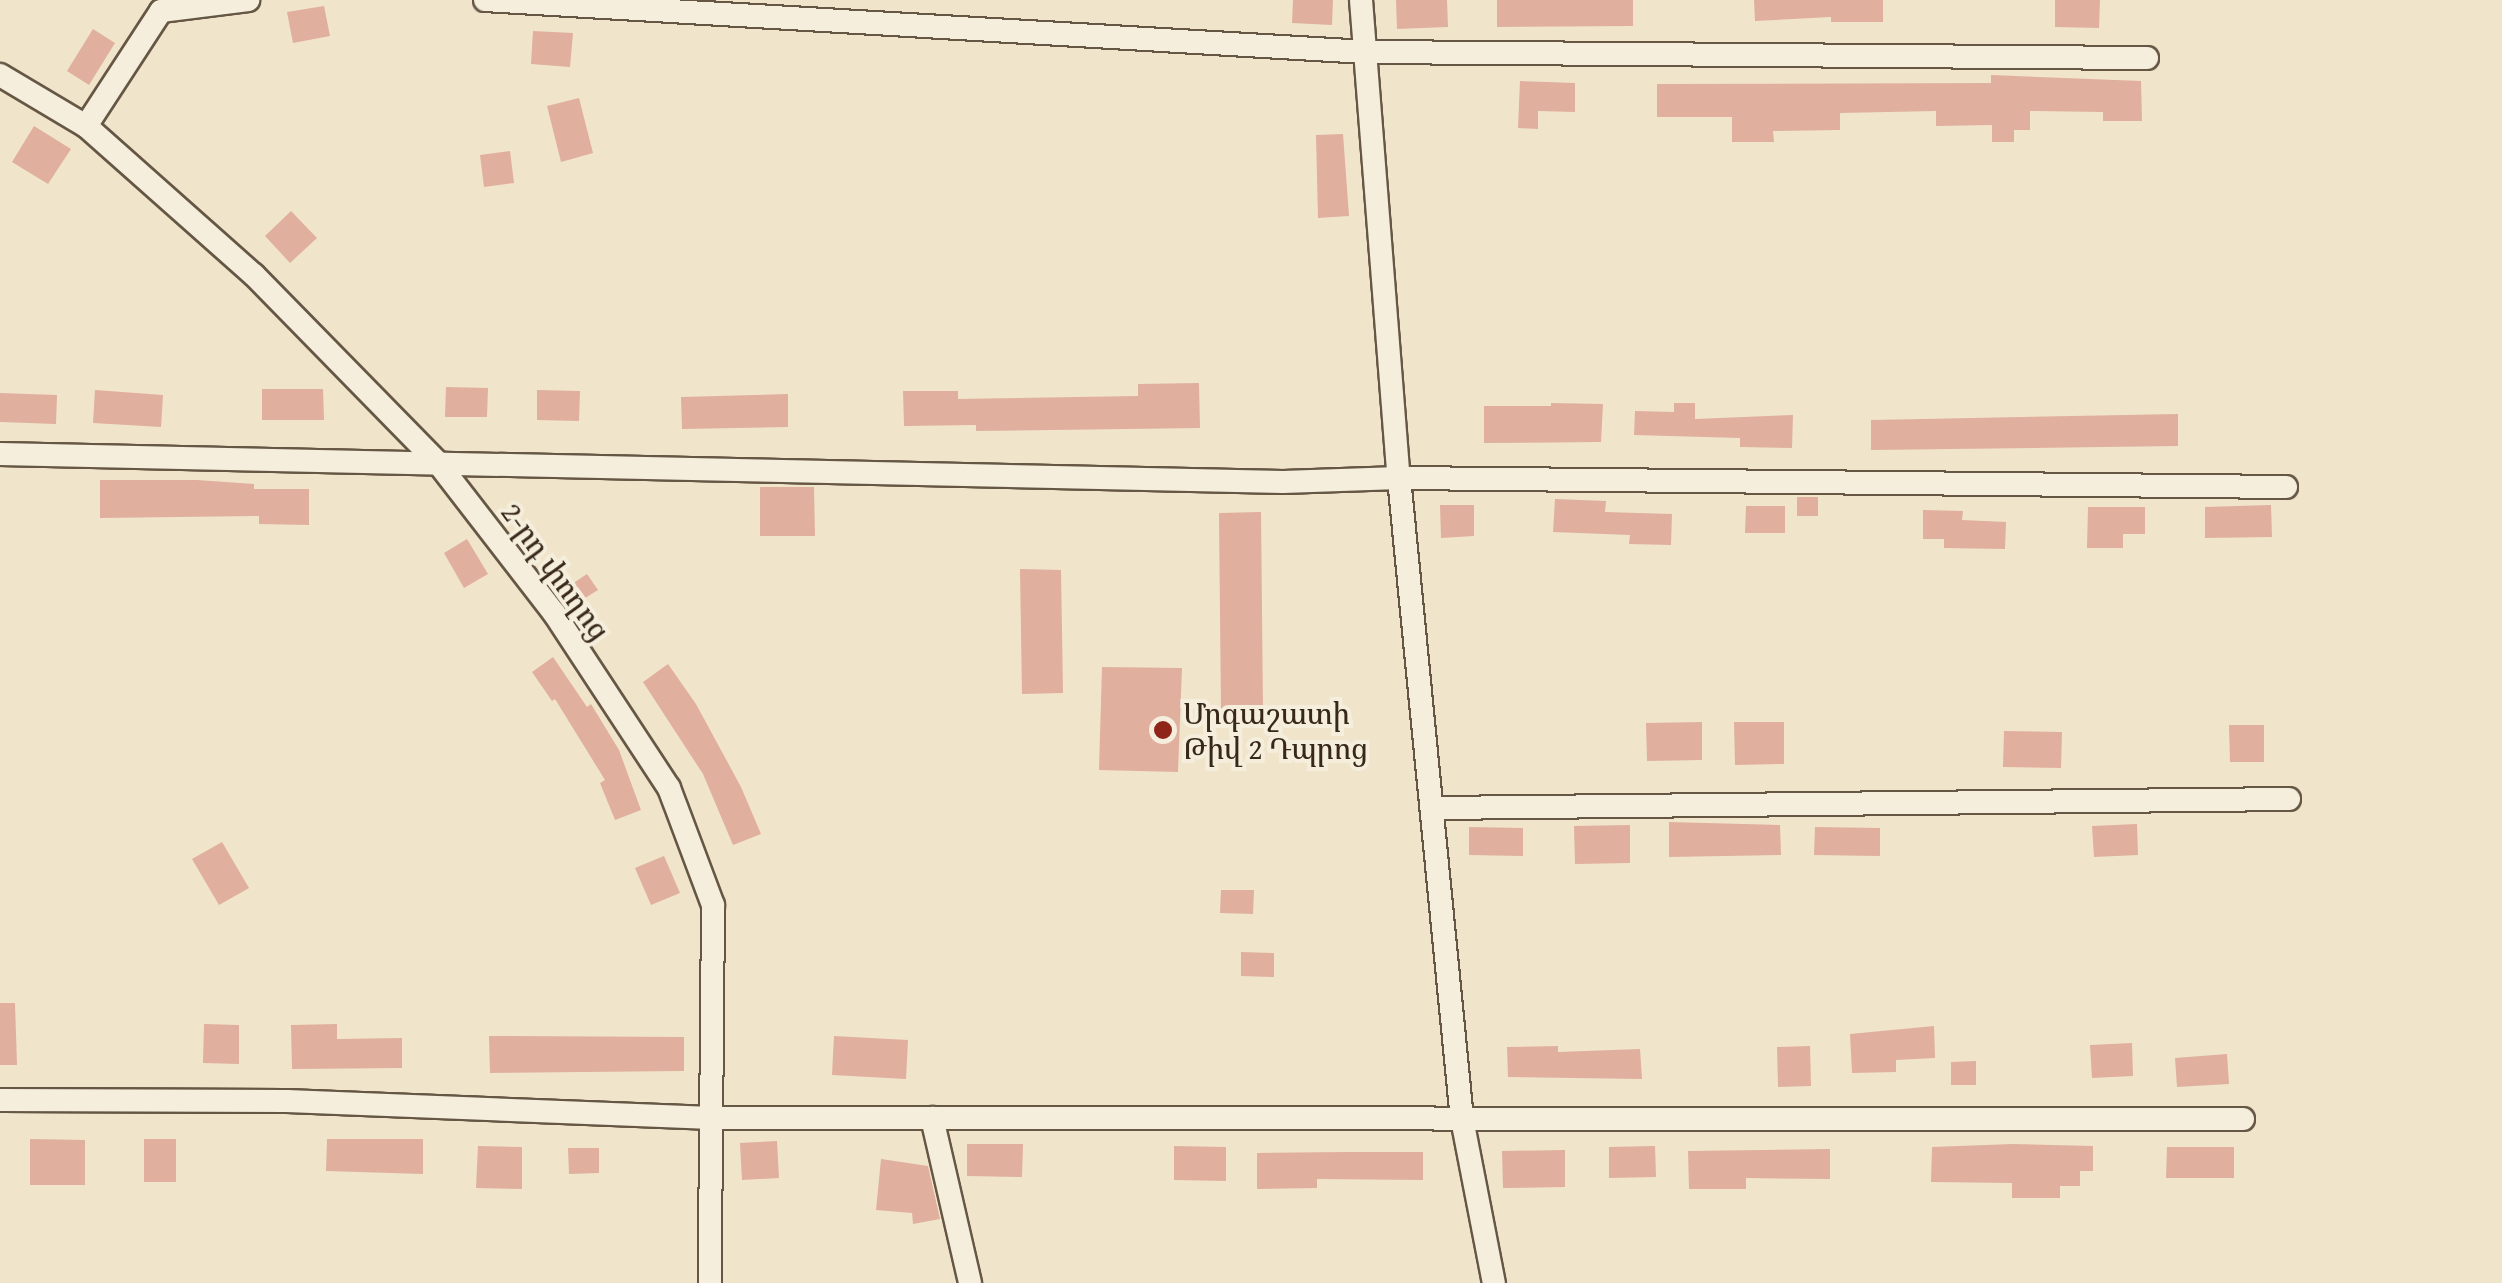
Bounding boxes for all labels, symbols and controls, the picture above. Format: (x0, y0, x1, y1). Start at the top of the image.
street label: 2-րդ փողոց (494, 495, 618, 647)
place label: Մրգաշատի Թիվ 2 Դպրոց (1183, 695, 1368, 766)
marker: Մրգաշատի Թիվ 2 Դպրոց (1152, 719, 1174, 741)

